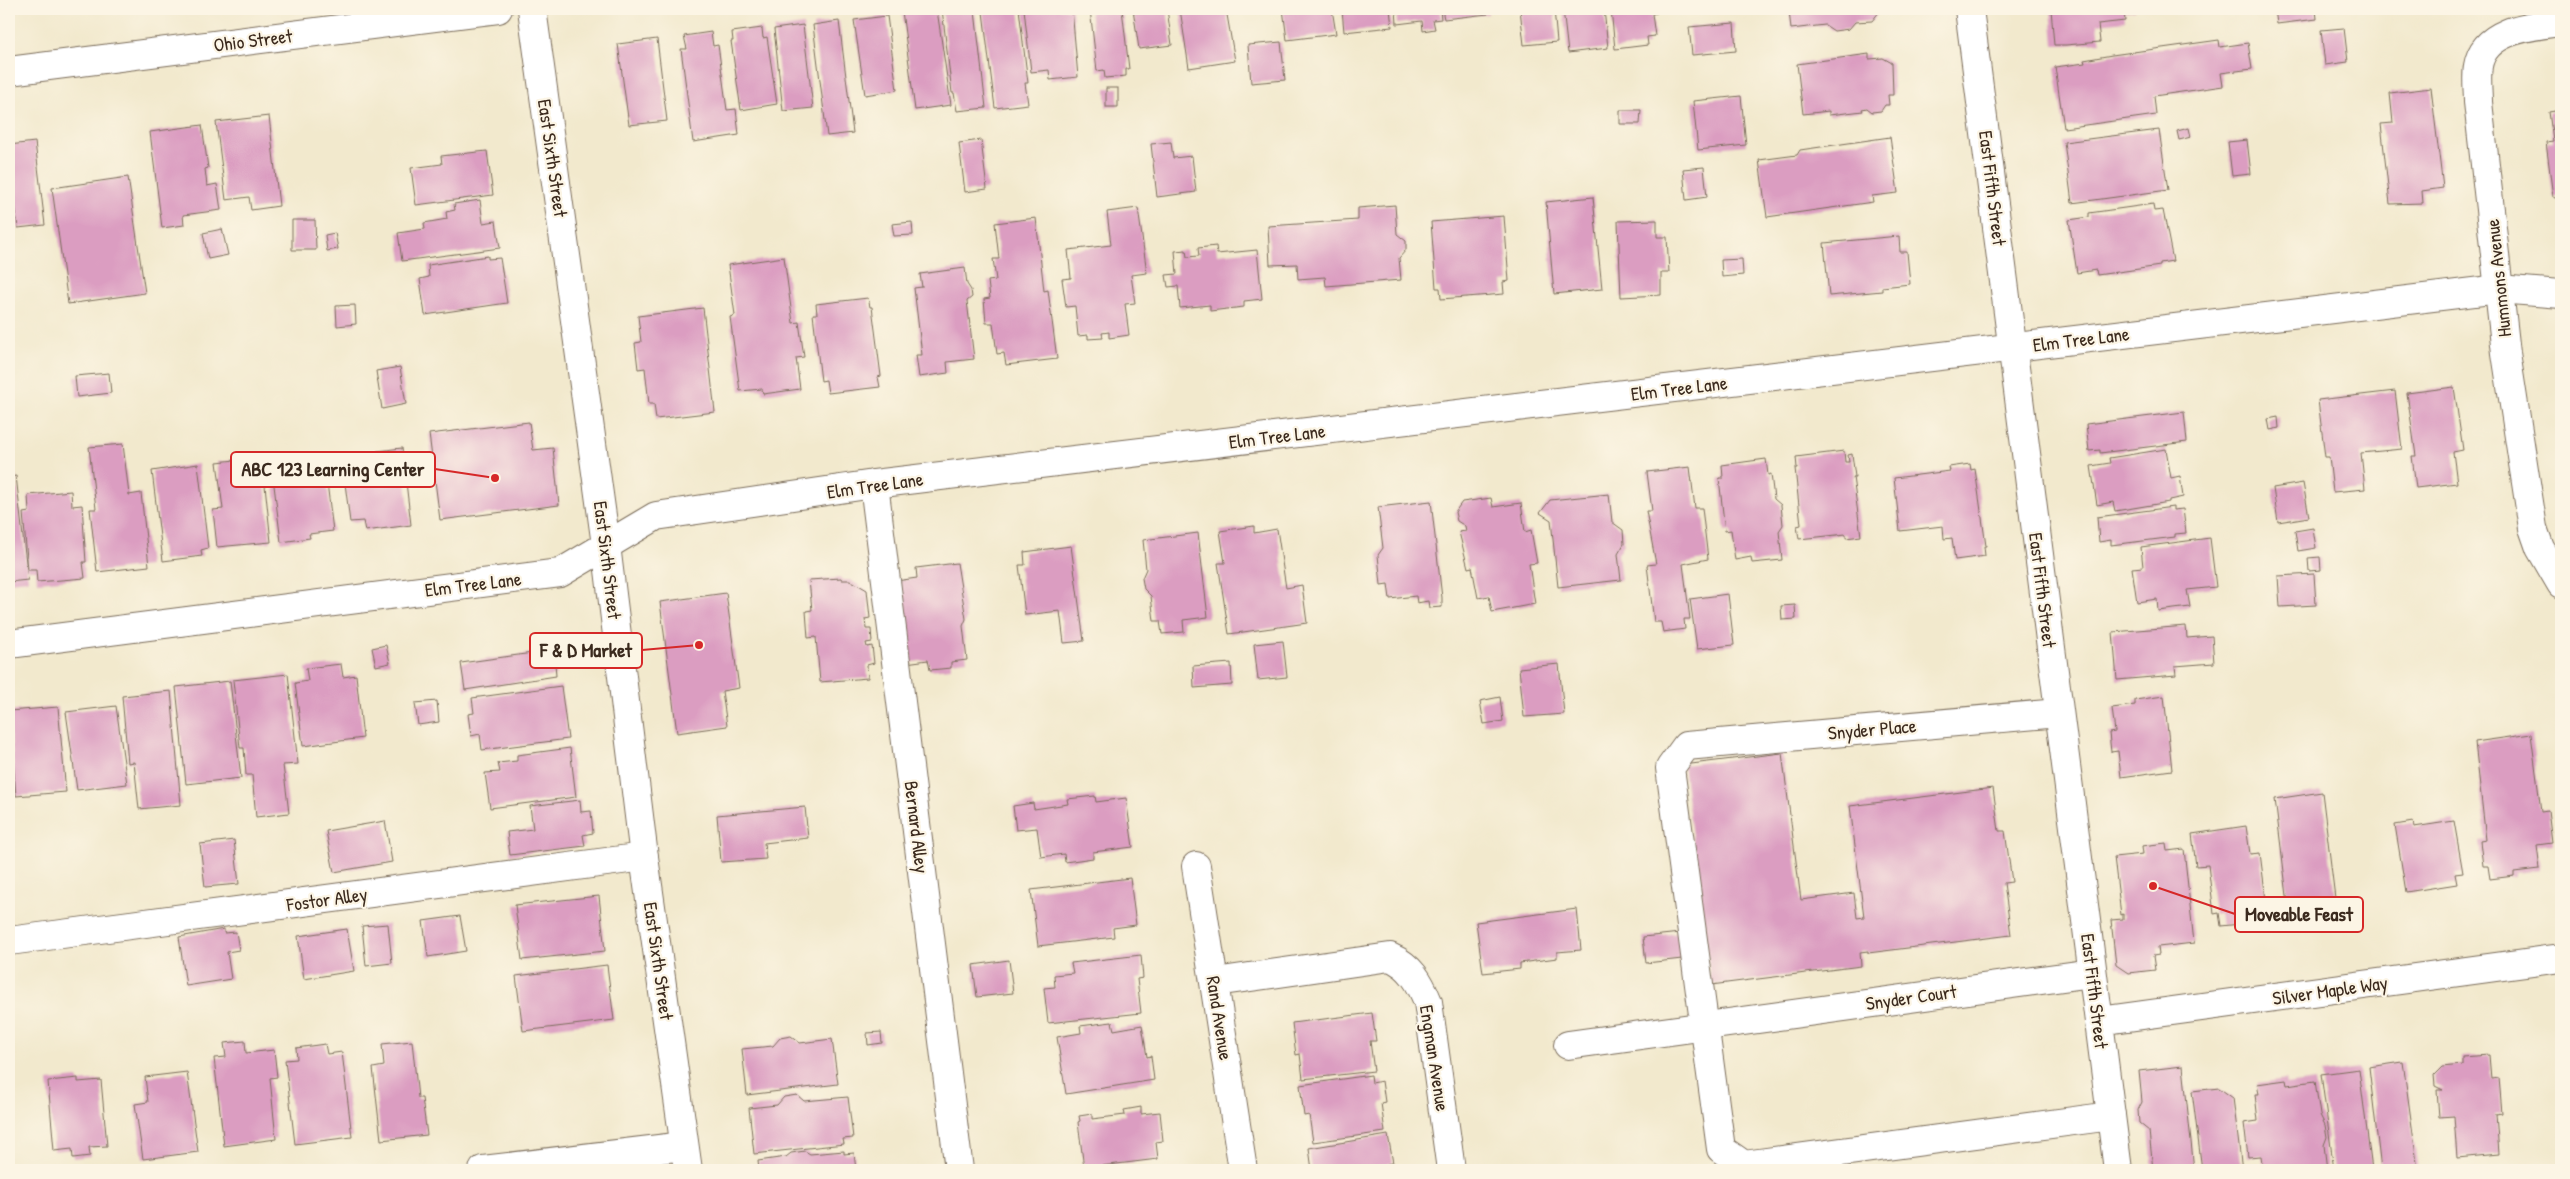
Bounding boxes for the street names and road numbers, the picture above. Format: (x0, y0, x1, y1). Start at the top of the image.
street label: Ohio Street (212, 22, 294, 58)
street label: East Sixth Street (532, 97, 574, 219)
street label: East Fifth Street (1973, 129, 2013, 247)
street label: Hummons Avenue (2479, 217, 2517, 338)
street label: Elm Tree Lane (2031, 320, 2131, 358)
street label: Elm Tree Lane (1629, 369, 1729, 407)
street label: Elm Tree Lane (1227, 417, 1327, 455)
street label: Elm Tree Lane (825, 465, 925, 505)
street label: East Sixth Street (588, 500, 628, 621)
street label: East Fifth Street (2023, 531, 2063, 649)
street label: Elm Tree Lane (423, 565, 523, 603)
street label: Snyder Place (1827, 712, 1918, 746)
street label: Bernard Alley (898, 779, 936, 875)
street label: Fostor Alley (284, 880, 369, 918)
street label: East Sixth Street (638, 900, 680, 1022)
street label: East Fifth Street (2075, 932, 2115, 1050)
street label: Silver Maple Way (2271, 969, 2389, 1011)
street label: Rand Avenue (1201, 974, 1240, 1062)
street label: Snyder Court (1864, 978, 1959, 1016)
street label: Engman Avenue (1414, 1003, 1456, 1113)

